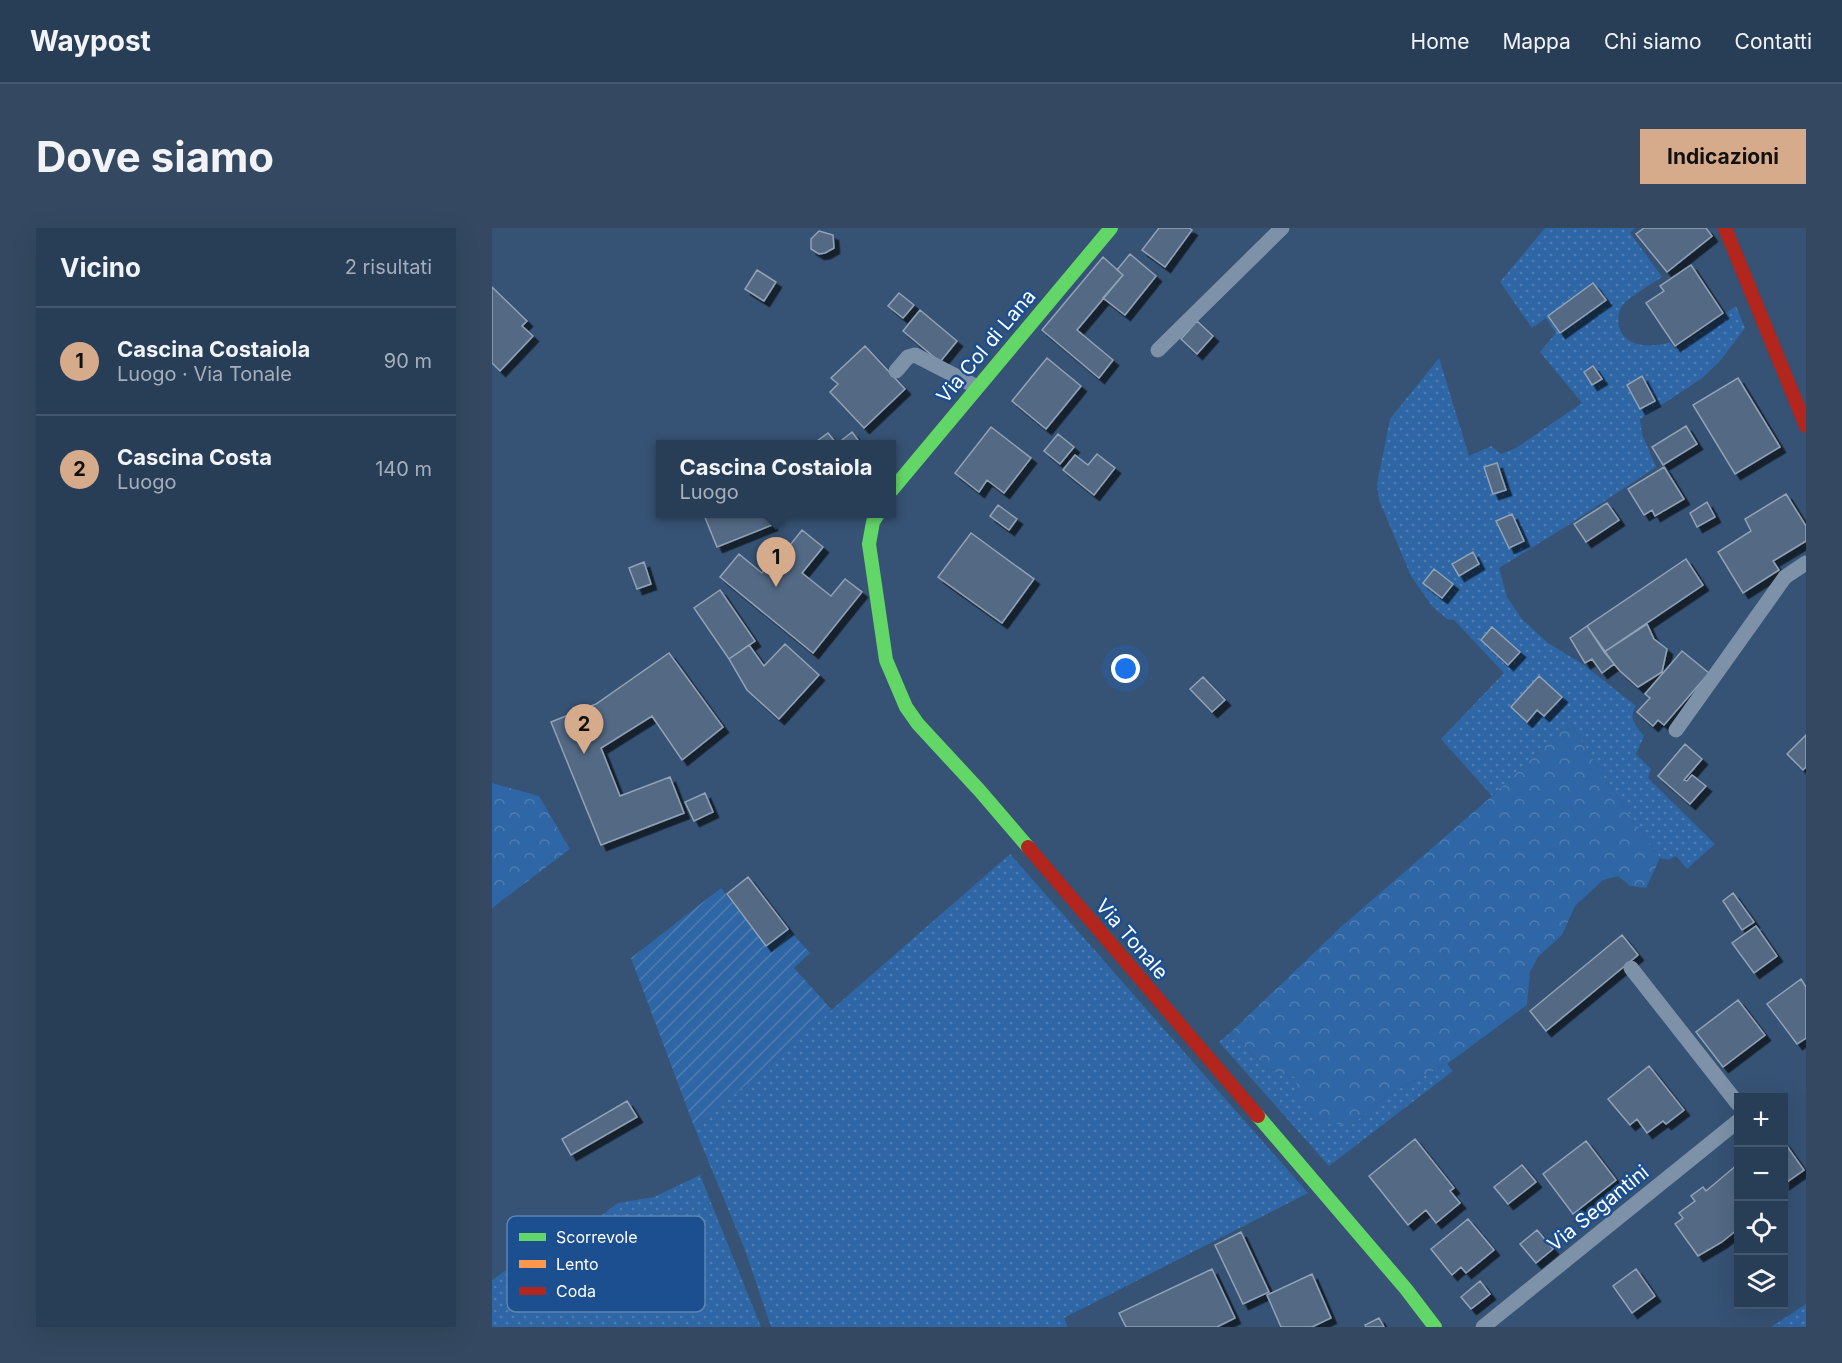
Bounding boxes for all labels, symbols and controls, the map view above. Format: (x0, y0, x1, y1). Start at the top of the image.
text: Waypost (30, 24, 151, 58)
text: Home (1411, 29, 1469, 54)
text: Mappa (1502, 29, 1571, 54)
text: Chi siamo (1604, 29, 1702, 54)
text: Contatti (1735, 29, 1812, 54)
button: Indicazioni (1640, 129, 1806, 184)
text: Dove siamo (36, 131, 274, 182)
text: Vicino (60, 252, 141, 283)
text: 2 risultati (345, 255, 432, 279)
street label: Via Col di Lana (932, 284, 1040, 408)
text: Cascina Costaiola (117, 336, 310, 362)
text: 1 (75, 349, 84, 373)
text: 90 m (384, 349, 432, 373)
text: Luogo · Via Tonale (117, 362, 292, 386)
popup (656, 440, 896, 518)
text: Cascina Costa (117, 444, 272, 470)
text: Cascina Costaiola (679, 454, 873, 480)
text: 2 (73, 457, 86, 481)
text: 140 m (375, 457, 432, 481)
text: Luogo (117, 470, 176, 494)
text: Luogo (679, 480, 739, 504)
pin: 1 (756, 538, 796, 587)
your location (1111, 654, 1140, 683)
pin: 2 (564, 704, 604, 754)
street label: Via Tonale (1091, 894, 1173, 984)
map controls (1734, 1093, 1788, 1309)
button: + (1734, 1093, 1788, 1147)
button: − (1734, 1147, 1788, 1201)
street label: Via Segantini (1543, 1160, 1653, 1256)
button: locate (1734, 1201, 1788, 1255)
legend (507, 1216, 705, 1312)
text: Scorrevole (556, 1227, 638, 1247)
text: Lento (556, 1254, 599, 1274)
button: layers (1734, 1255, 1788, 1309)
text: Coda (556, 1281, 596, 1301)

